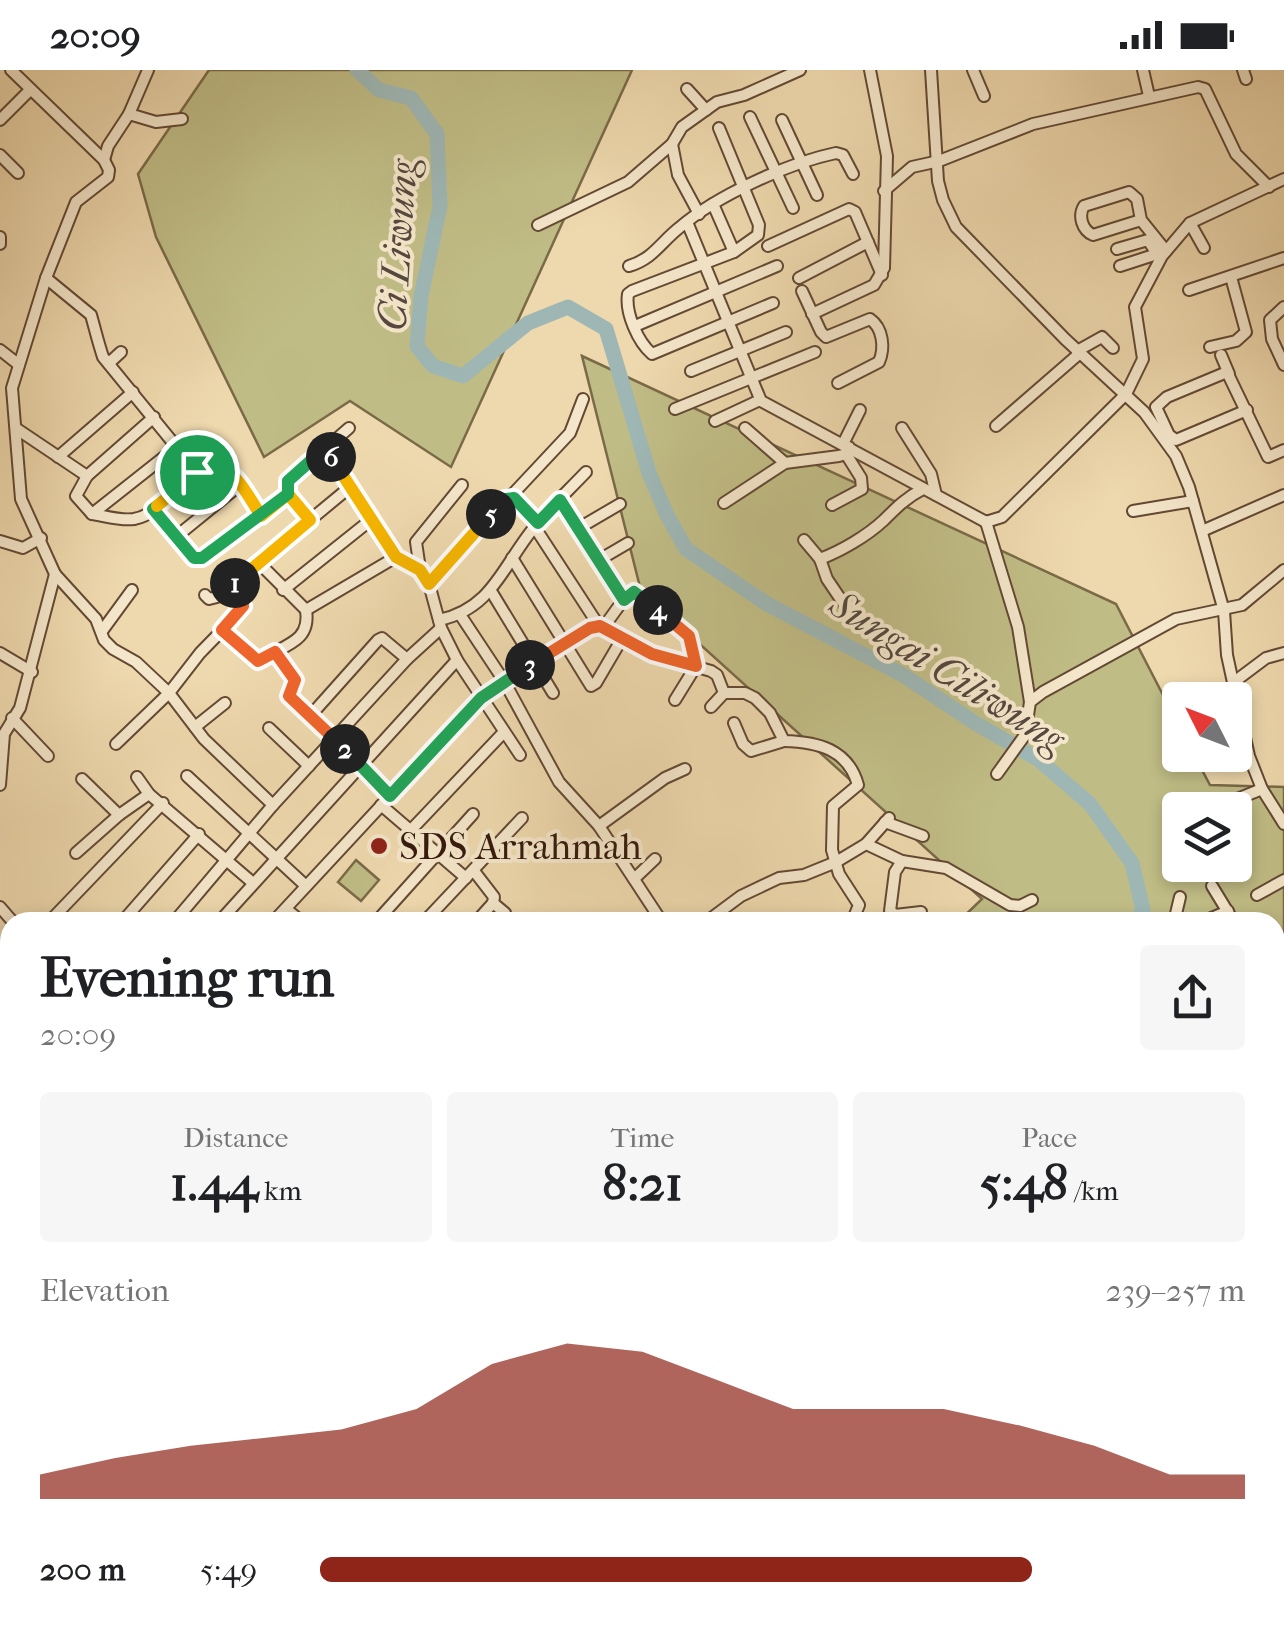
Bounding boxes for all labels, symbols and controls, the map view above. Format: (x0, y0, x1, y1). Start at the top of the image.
text: 20:09 (50, 13, 141, 58)
water label: Ci Liwung (369, 156, 427, 332)
pin (155, 430, 240, 515)
pin: 6 (306, 432, 356, 482)
text: 6 (323, 440, 339, 473)
icon: arrive (170, 445, 225, 500)
pin: 5 (466, 489, 516, 539)
text: 5 (485, 497, 497, 530)
pin: 1 (210, 558, 260, 608)
text: 1 (230, 566, 240, 599)
water label: Sungai Ciliwung (821, 581, 1075, 763)
pin: 4 (633, 585, 683, 635)
text: 4 (650, 593, 666, 626)
pin: 3 (505, 640, 555, 690)
text: 3 (524, 648, 536, 681)
north arrow (1162, 682, 1252, 772)
map controls (1162, 682, 1252, 882)
pin: 2 (320, 724, 370, 774)
text: 2 (338, 732, 352, 765)
button: layers (1162, 792, 1252, 882)
place label: SDS Arrahmah (399, 824, 642, 869)
marker: SDS Arrahmah (368, 835, 390, 857)
button: share (1140, 945, 1245, 1050)
text: Evening run (40, 946, 334, 1010)
text: 20:09 (40, 1016, 116, 1053)
text: Distance (183, 1121, 288, 1154)
text: Time (611, 1121, 674, 1154)
text: Pace (1021, 1121, 1077, 1154)
text: 1.44 (170, 1154, 258, 1213)
text: 8:21 (602, 1154, 683, 1213)
text: 5:48 (980, 1154, 1068, 1213)
text: km (258, 1174, 302, 1207)
text: /km (1068, 1174, 1119, 1207)
text: Elevation (40, 1272, 169, 1309)
text: 239–257 m (1106, 1272, 1245, 1309)
text: 200 m (40, 1551, 125, 1588)
text: 5:49 (200, 1551, 257, 1588)

